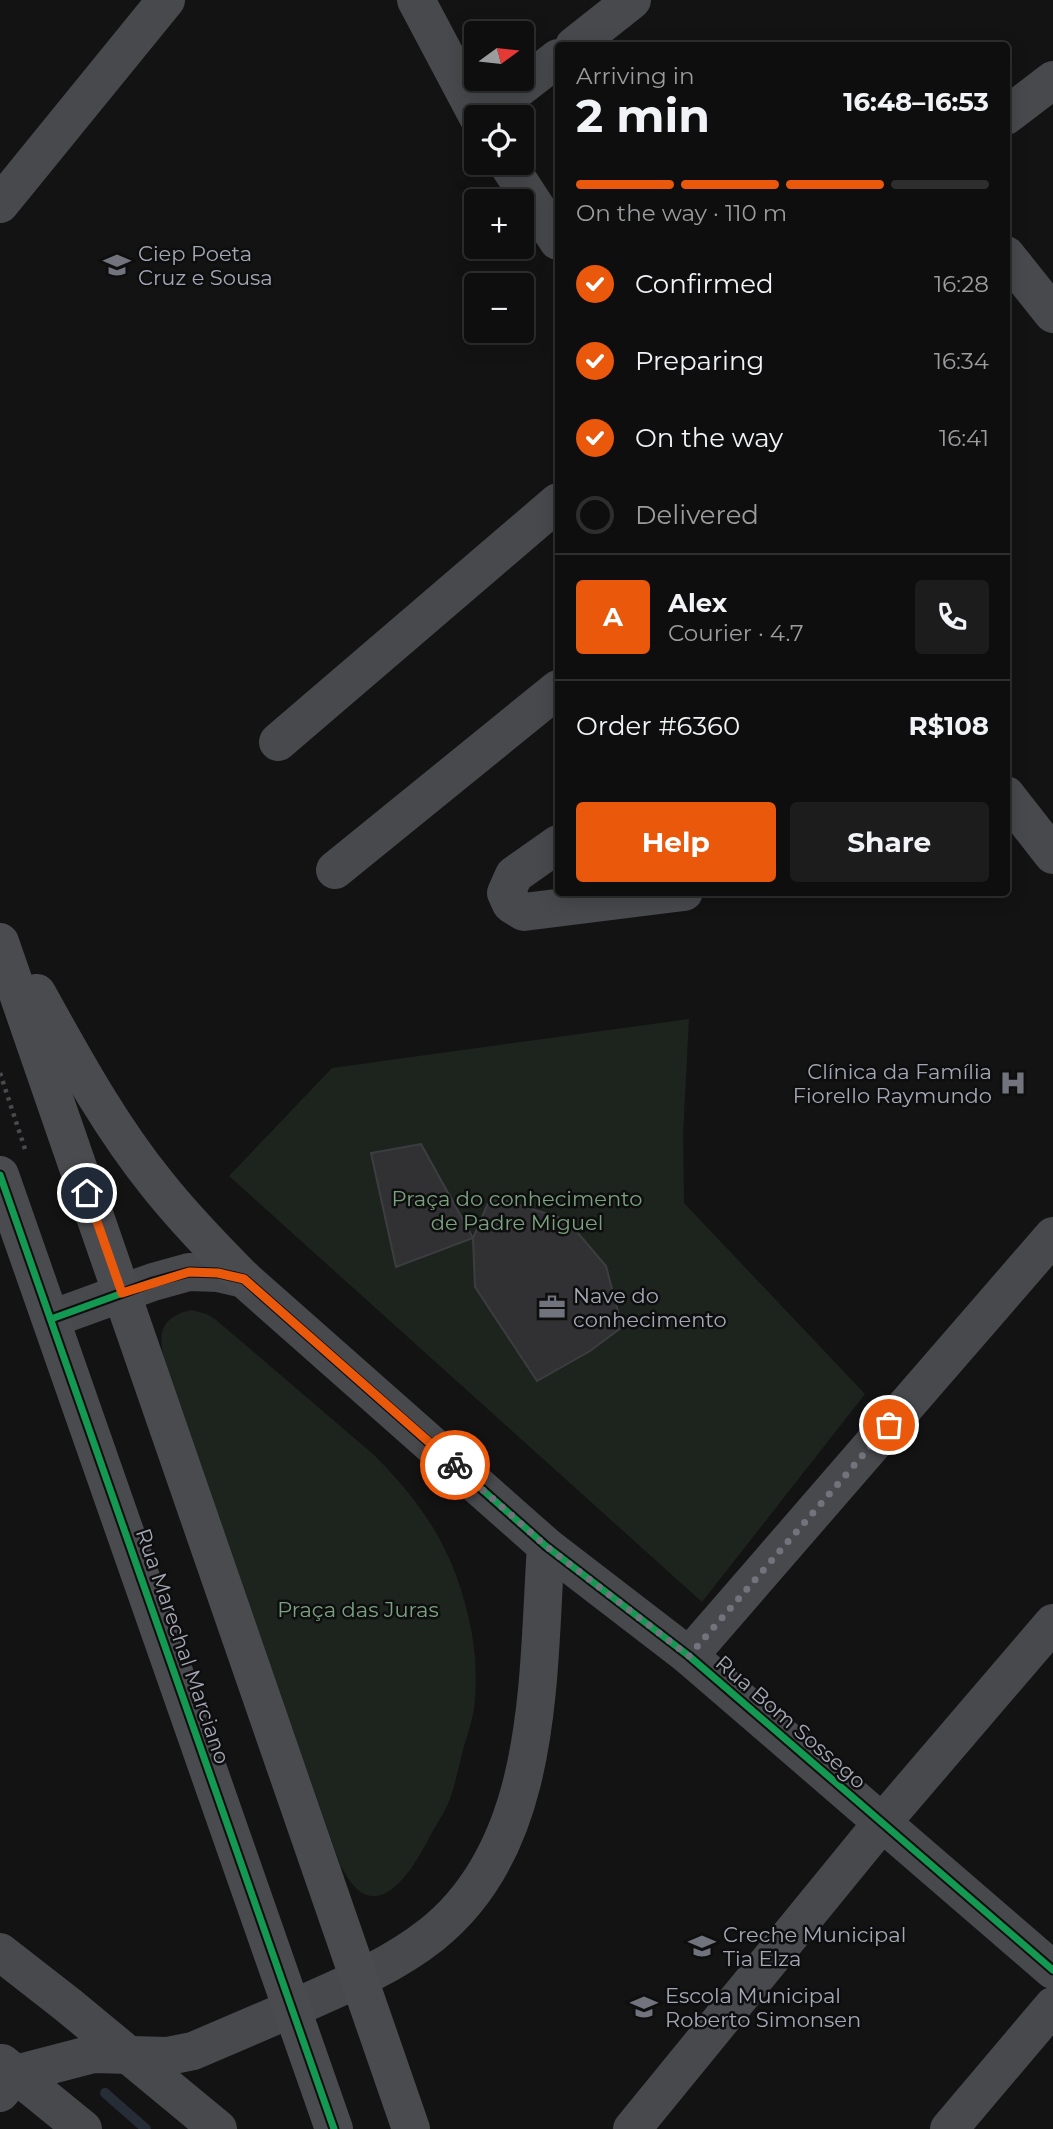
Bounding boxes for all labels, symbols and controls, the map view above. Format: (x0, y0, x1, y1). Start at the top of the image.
north arrow (464, 21, 534, 91)
map controls (464, 21, 534, 343)
text: Arriving in (576, 62, 695, 90)
text: 16:48–16:53 (843, 86, 989, 118)
text: 2 min (576, 87, 710, 144)
button: locate (464, 105, 534, 175)
button: + (464, 189, 534, 259)
text: On the way · 110 m (576, 199, 787, 227)
place label: Ciep Poeta Cruz e Sousa (138, 241, 273, 290)
school or university icon: Ciep Poeta Cruz e Sousa (102, 250, 132, 280)
icon: check (576, 265, 614, 303)
text: Confirmed (635, 268, 774, 300)
text: 16:28 (934, 270, 989, 298)
button: − (464, 273, 534, 343)
icon: check (576, 342, 614, 380)
text: Preparing (635, 345, 764, 377)
text: 16:34 (934, 347, 989, 375)
icon: check (576, 419, 614, 457)
text: On the way (635, 422, 783, 454)
text: 16:41 (939, 424, 989, 452)
text: Delivered (635, 499, 759, 531)
button: phone (915, 580, 989, 654)
text: Alex (668, 587, 727, 619)
text: A (603, 601, 623, 633)
text: Courier · 4.7 (668, 619, 804, 647)
text: Order #6360 (576, 710, 740, 742)
text: R$108 (909, 710, 989, 742)
button: Help (576, 802, 776, 882)
button: Share (790, 802, 989, 882)
place label: Clínica da Família Fiorello Raymundo (793, 1059, 992, 1108)
hospital icon: Clínica da Família Fiorello Raymundo (998, 1068, 1028, 1098)
pin (57, 1163, 117, 1223)
icon: home (68, 1174, 106, 1212)
park label: Praça do conhecimento de Padre Miguel (392, 1186, 642, 1235)
place label: Nave do conhecimento (573, 1283, 727, 1332)
office icon: Nave do conhecimento (537, 1292, 567, 1322)
pin (859, 1395, 919, 1455)
icon: bag (870, 1406, 908, 1444)
courier (420, 1430, 490, 1500)
icon: bike (436, 1446, 474, 1484)
street label: Rua Marechal Marciano (131, 1525, 235, 1767)
park label: Praça das Juras (277, 1597, 439, 1622)
street label: Rua Bom Sossego (711, 1650, 871, 1794)
place label: Creche Municipal Tia Elza (723, 1922, 906, 1971)
school or university icon: Creche Municipal Tia Elza (687, 1931, 717, 1961)
place label: Escola Municipal Roberto Simonsen (665, 1983, 861, 2032)
school or university icon: Escola Municipal Roberto Simonsen (629, 1992, 659, 2022)

